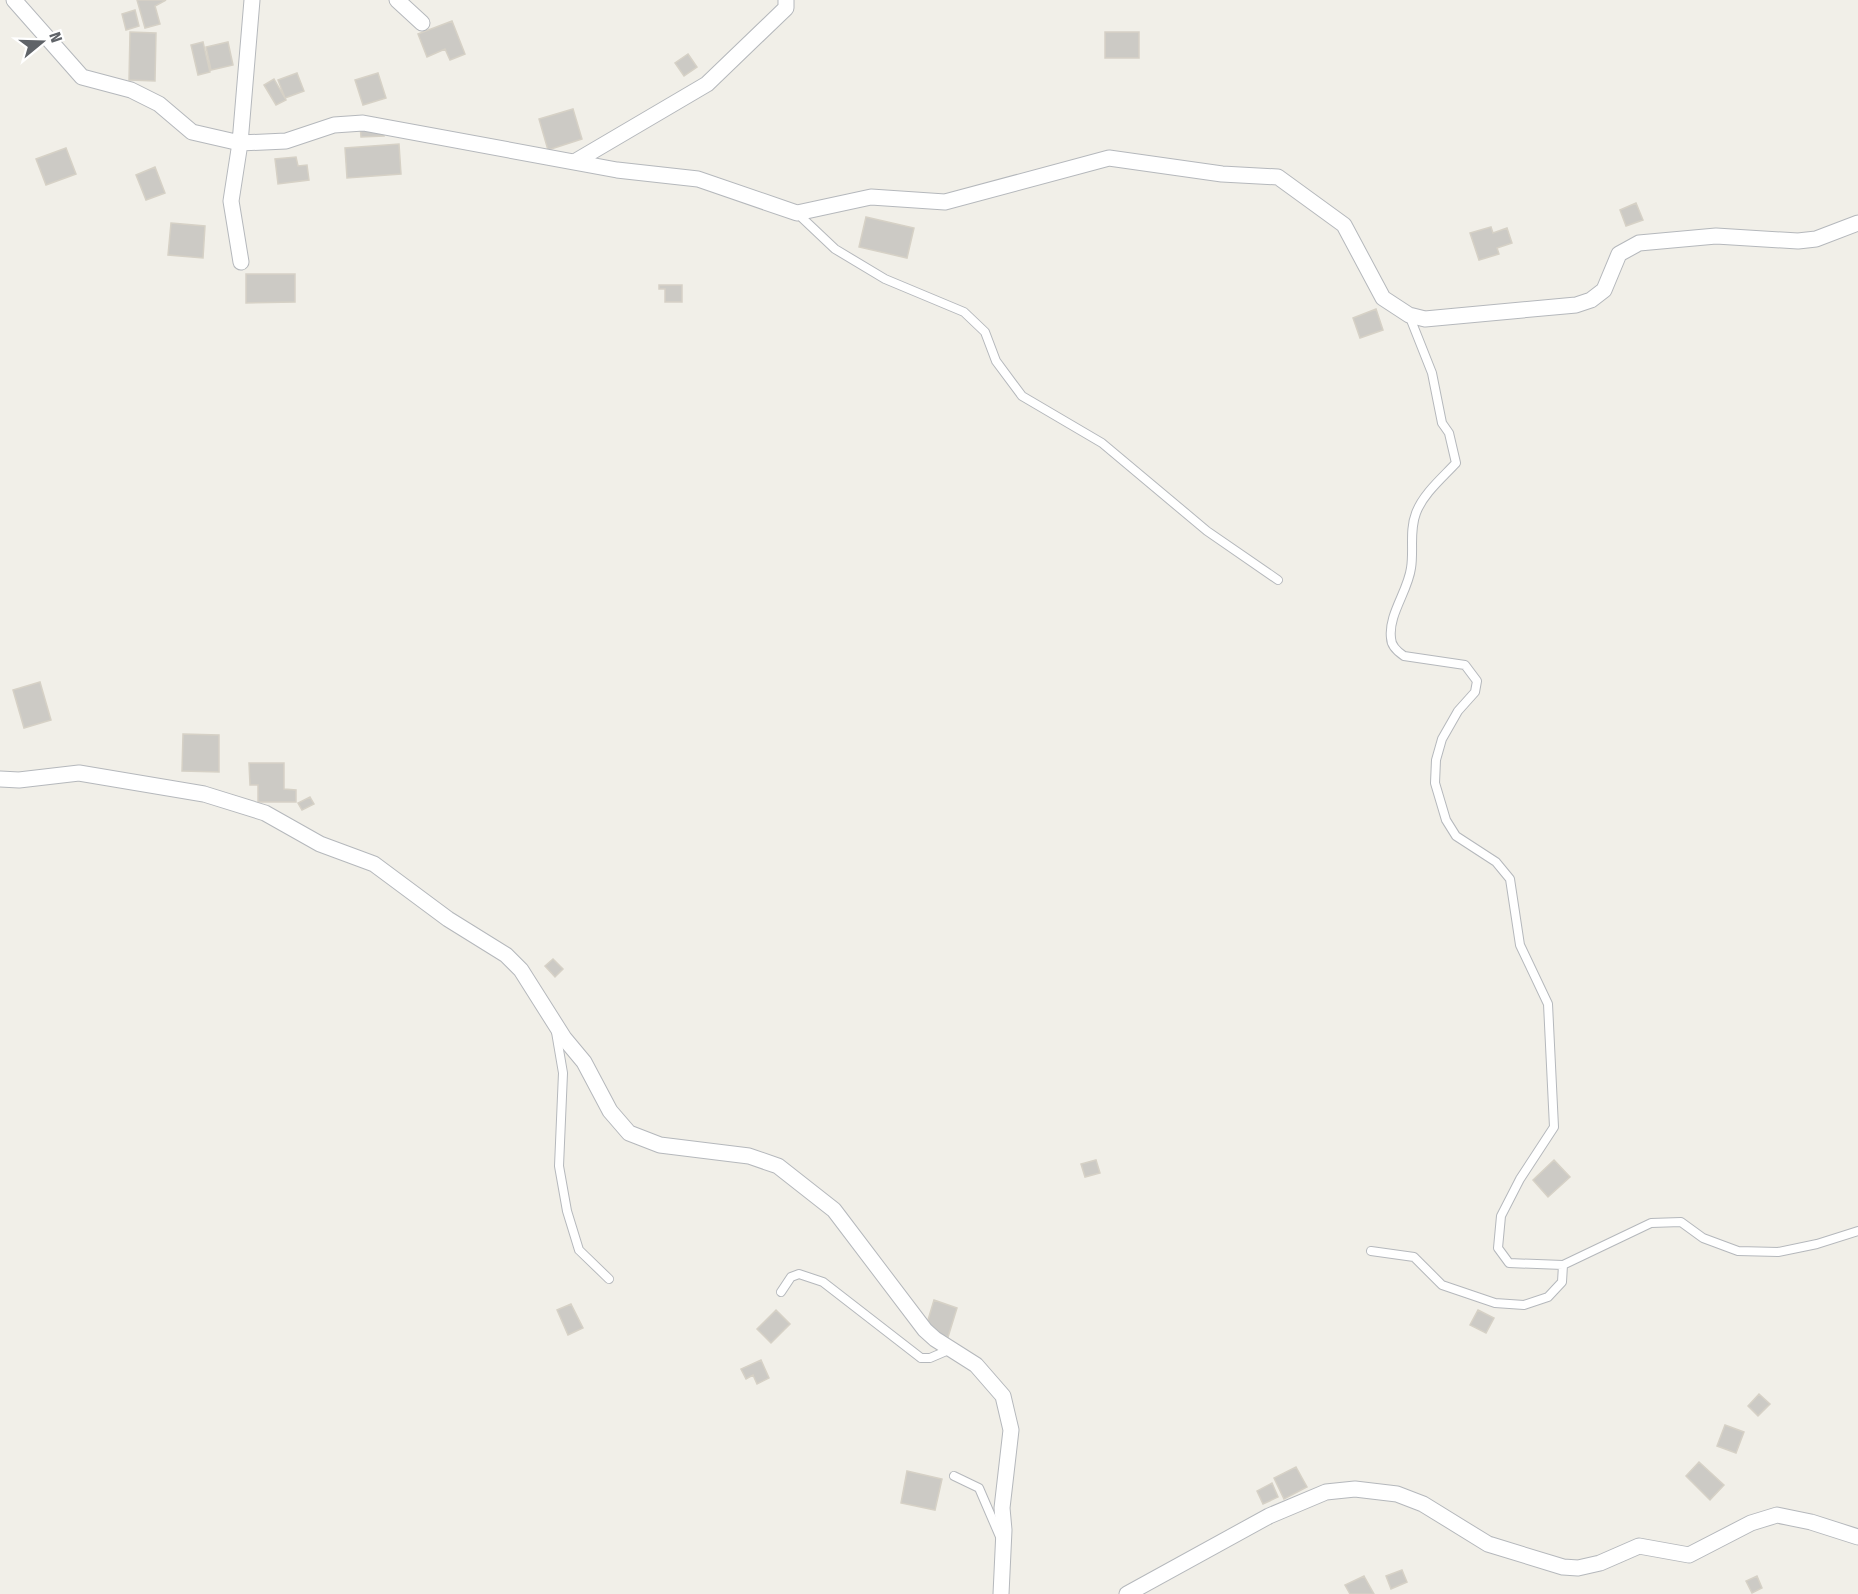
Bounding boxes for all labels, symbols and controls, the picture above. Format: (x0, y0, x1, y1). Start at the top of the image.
north arrow (12, 12, 72, 72)
text: N (45, 30, 66, 45)

